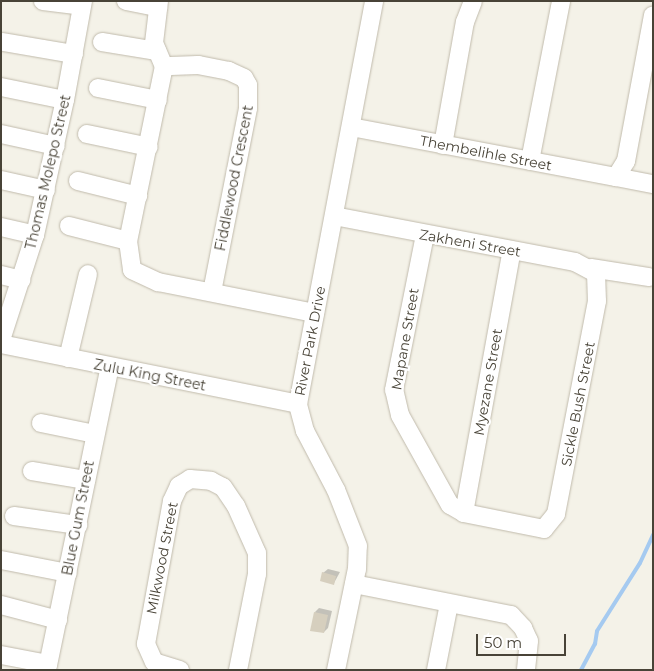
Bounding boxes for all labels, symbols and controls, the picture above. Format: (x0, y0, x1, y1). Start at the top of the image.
street label: Thomas Molepo Street (22, 93, 74, 251)
street label: Fiddlewood Crescent (212, 104, 256, 252)
street label: Thembelihle Street (419, 132, 553, 174)
street label: Zakheni Street (418, 226, 522, 260)
street label: River Park Drive (291, 285, 329, 397)
street label: Mapane Street (388, 287, 422, 391)
street label: Myezane Street (470, 327, 506, 437)
street label: Sickle Bush Street (558, 340, 598, 468)
street label: Zulu King Street (92, 356, 208, 394)
street label: Blue Gum Street (59, 459, 97, 577)
street label: Milkwood Street (143, 500, 181, 616)
scale bar (479, 624, 569, 656)
text: 50 m (484, 633, 522, 652)

